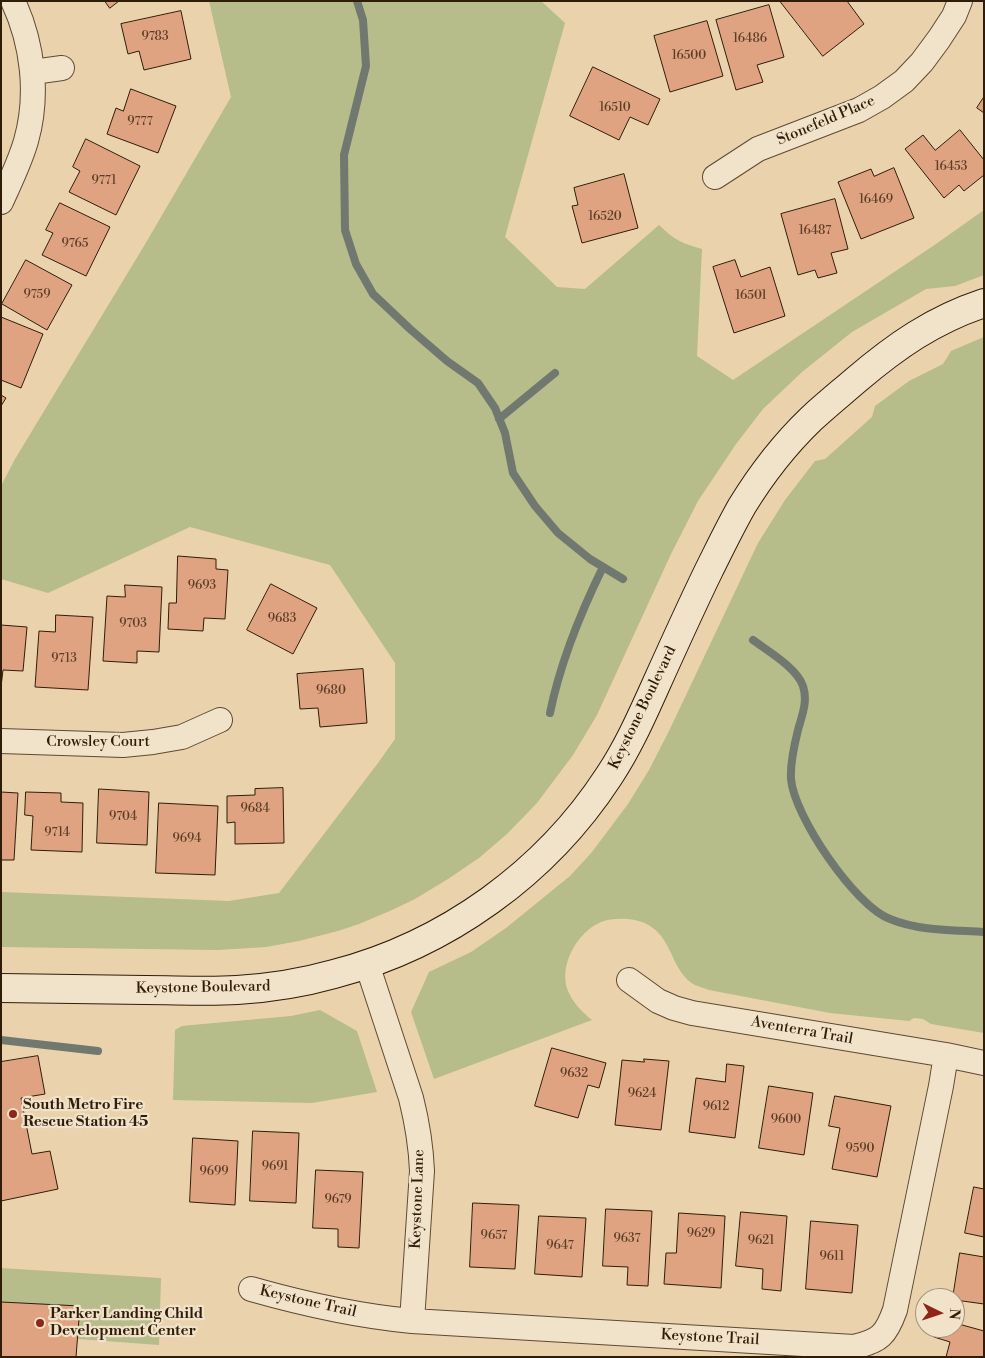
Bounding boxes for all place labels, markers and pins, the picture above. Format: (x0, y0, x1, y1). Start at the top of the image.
place label: South Metro Fire Rescue Station 45 (23, 1096, 148, 1131)
marker: South Metro Fire Rescue Station 45 (7, 1108, 19, 1120)
place label: Parker Landing Child Development Center (50, 1305, 203, 1340)
marker: Parker Landing Child Development Center (34, 1317, 46, 1329)

